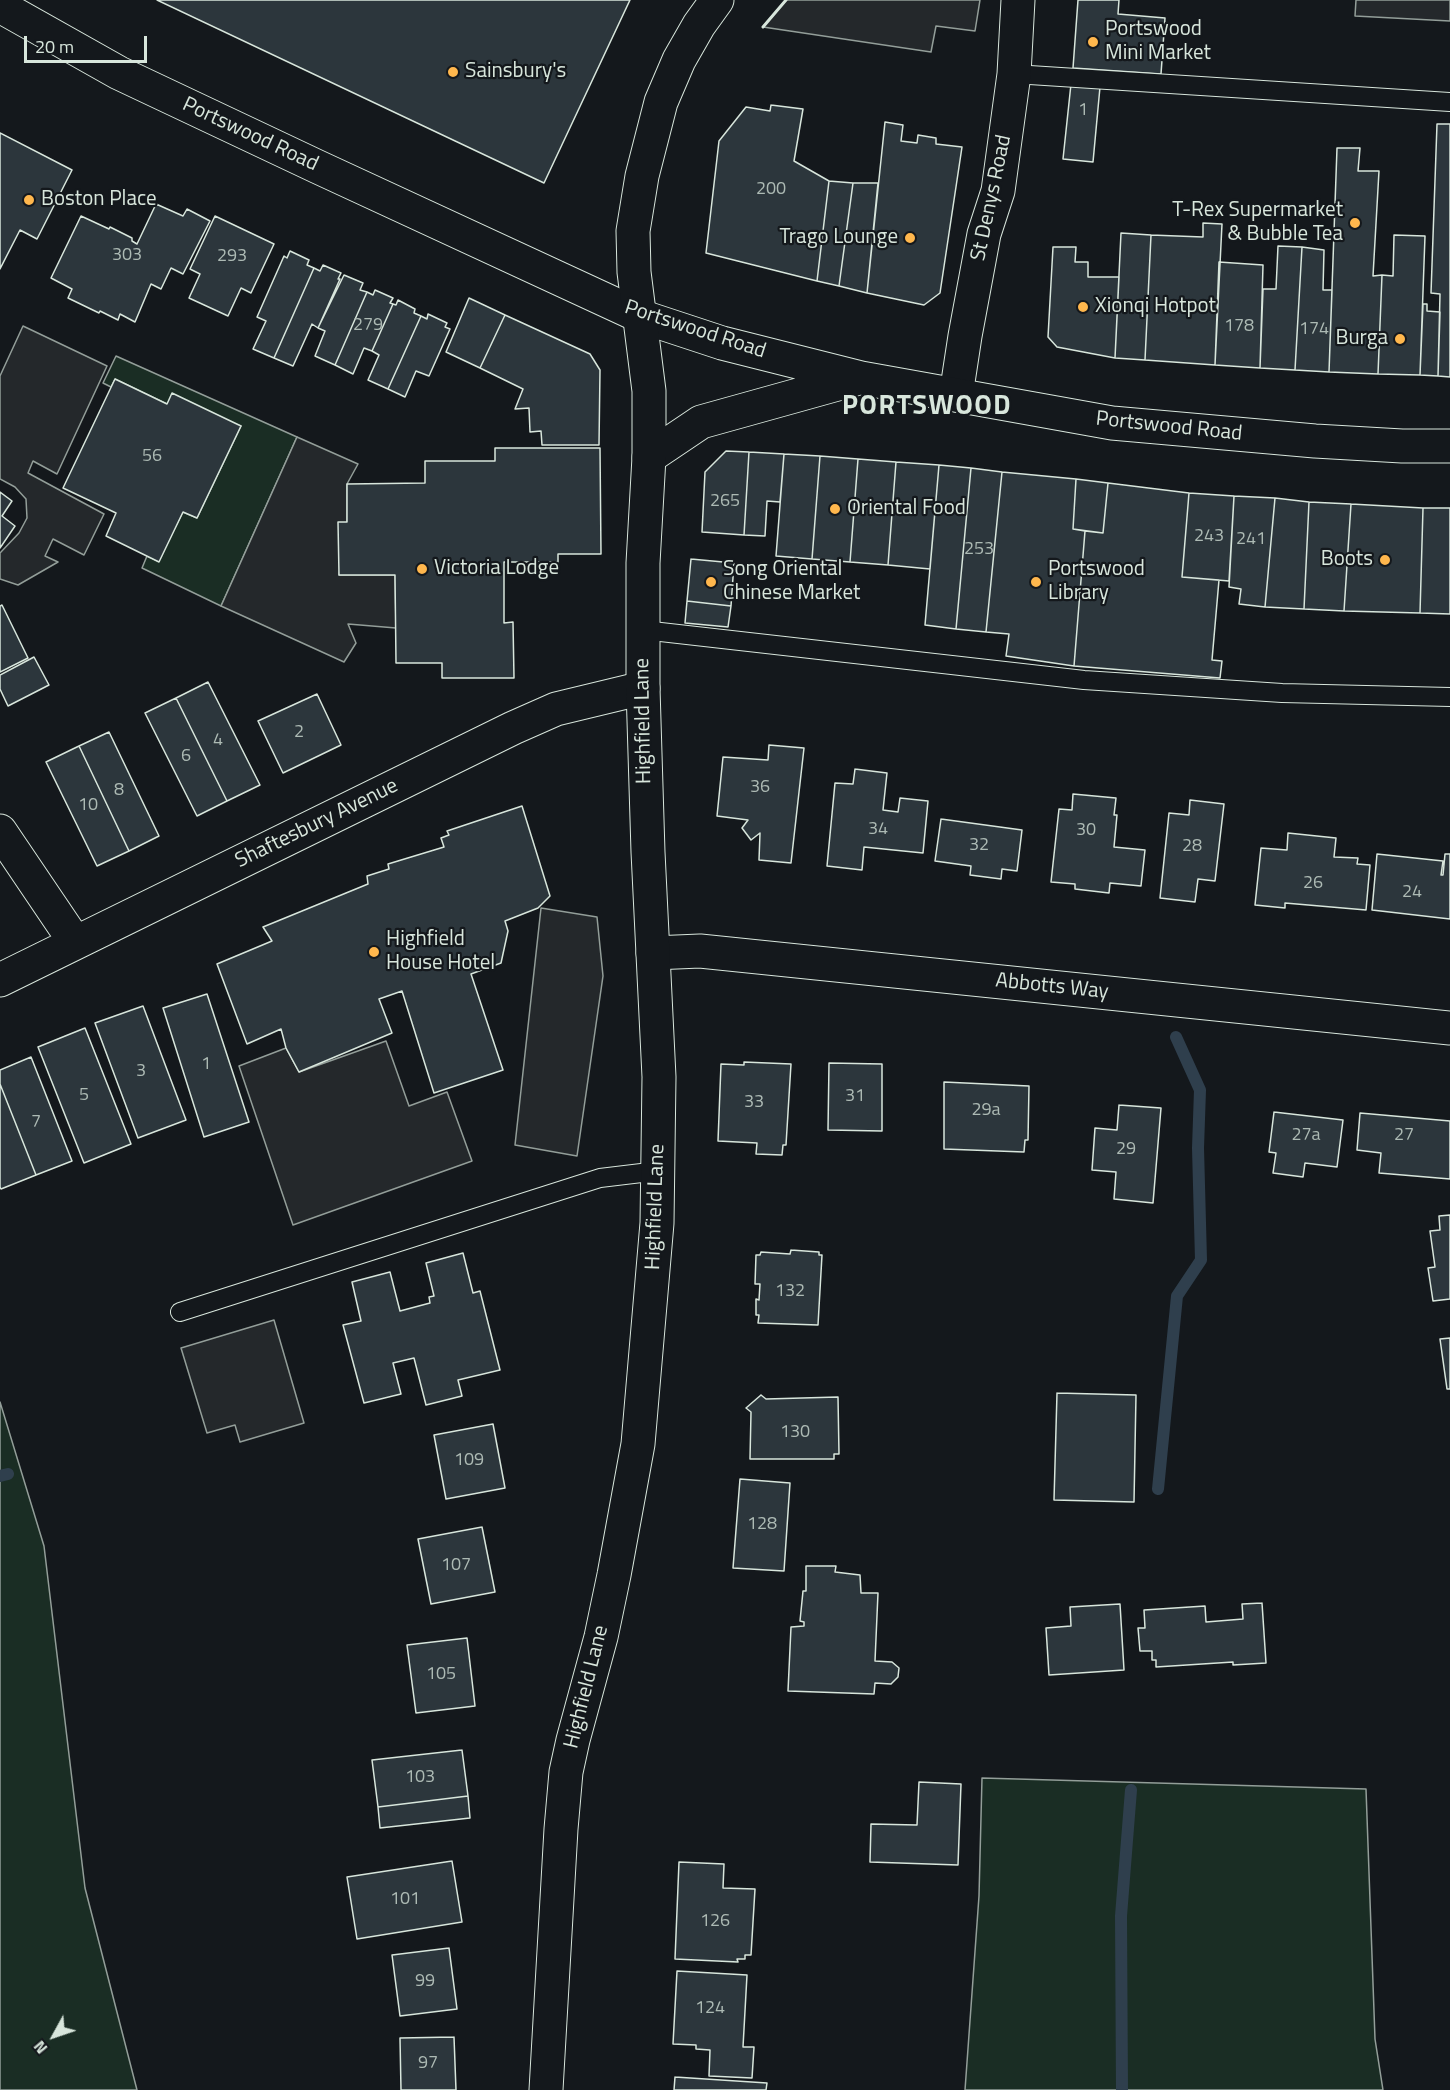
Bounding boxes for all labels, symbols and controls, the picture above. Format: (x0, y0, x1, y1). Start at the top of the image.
place label: Portswood Mini Market (1105, 17, 1211, 67)
scale bar (27, 24, 150, 62)
text: 20 m (35, 33, 74, 60)
marker: Portswood Mini Market (1086, 35, 1100, 49)
place label: Sainsbury's (465, 59, 566, 85)
marker: Sainsbury's (446, 65, 460, 79)
street label: Portswood Road (178, 93, 322, 177)
house number: 1 (1078, 100, 1088, 122)
street label: St Denys Road (966, 133, 1018, 263)
house number: 200 (756, 179, 786, 201)
place label: Boston Place (41, 187, 157, 213)
marker: Boston Place (22, 193, 36, 207)
place label: T-Rex Supermarket & Bubble Tea (1172, 198, 1343, 248)
marker: T-Rex Supermarket & Bubble Tea (1348, 216, 1362, 230)
place label: Trago Lounge (780, 225, 898, 251)
marker: Trago Lounge (903, 231, 917, 245)
house number: 303 (112, 245, 142, 267)
house number: 293 (217, 246, 247, 268)
place label: Xionqi Hotpot (1095, 294, 1216, 320)
street label: Portswood Road (621, 295, 769, 365)
marker: Xionqi Hotpot (1076, 300, 1090, 314)
house number: 279 (353, 315, 383, 337)
house number: 178 (1224, 316, 1254, 338)
house number: 174 (1299, 319, 1329, 341)
place label: Burga (1335, 326, 1388, 352)
marker: Burga (1393, 332, 1407, 346)
district label: PORTSWOOD (842, 391, 1012, 423)
street label: Portswood Road (1095, 407, 1243, 447)
house number: 56 (142, 446, 162, 468)
house number: 265 (710, 491, 740, 513)
place label: Oriental Food (847, 496, 966, 522)
marker: Oriental Food (828, 502, 842, 516)
house number: 243 (1194, 526, 1224, 548)
house number: 241 (1236, 529, 1266, 551)
house number: 253 (964, 539, 994, 561)
place label: Boots (1321, 547, 1373, 573)
marker: Boots (1378, 553, 1392, 567)
place label: Victoria Lodge (434, 556, 559, 582)
place label: Song Oriental Chinese Market (723, 557, 860, 607)
place label: Portswood Library (1048, 557, 1145, 607)
marker: Victoria Lodge (415, 562, 429, 576)
marker: Song Oriental Chinese Market (704, 575, 718, 589)
marker: Portswood Library (1029, 575, 1043, 589)
street label: Highfield Lane (630, 658, 658, 784)
house number: 2 (294, 722, 304, 744)
house number: 4 (213, 730, 223, 752)
house number: 6 (181, 746, 191, 768)
street label: Shaftesbury Avenue (232, 774, 402, 874)
house number: 36 (750, 777, 770, 799)
house number: 8 (114, 780, 124, 802)
house number: 10 (78, 795, 98, 817)
house number: 34 (868, 819, 888, 841)
house number: 30 (1076, 820, 1096, 842)
house number: 32 (969, 835, 989, 857)
house number: 28 (1182, 836, 1202, 858)
house number: 26 (1303, 873, 1323, 895)
house number: 24 (1402, 882, 1422, 904)
place label: Highfield House Hotel (386, 927, 495, 977)
marker: Highfield House Hotel (367, 945, 381, 959)
street label: Abbotts Way (994, 969, 1110, 1005)
house number: 1 (201, 1054, 211, 1076)
house number: 3 (136, 1061, 146, 1083)
house number: 5 (79, 1085, 89, 1107)
house number: 31 (845, 1086, 865, 1108)
house number: 33 (744, 1092, 764, 1114)
house number: 29a (971, 1100, 1001, 1122)
house number: 7 (31, 1112, 41, 1134)
house number: 27a (1291, 1125, 1321, 1147)
house number: 27 (1394, 1125, 1414, 1147)
house number: 29 (1116, 1139, 1136, 1161)
street label: Highfield Lane (641, 1144, 671, 1270)
house number: 132 (775, 1281, 805, 1303)
house number: 130 (780, 1422, 810, 1444)
house number: 109 (454, 1450, 484, 1472)
house number: 128 (747, 1514, 777, 1536)
house number: 107 (441, 1555, 471, 1577)
street label: Highfield Lane (560, 1623, 614, 1751)
house number: 105 (426, 1664, 456, 1686)
house number: 103 (405, 1767, 435, 1789)
house number: 101 (390, 1889, 420, 1911)
house number: 126 (700, 1911, 730, 1933)
house number: 99 (415, 1971, 435, 1993)
house number: 124 (695, 1998, 725, 2020)
north arrow (24, 2006, 84, 2066)
text: N (27, 2036, 53, 2060)
house number: 97 (418, 2053, 438, 2075)

